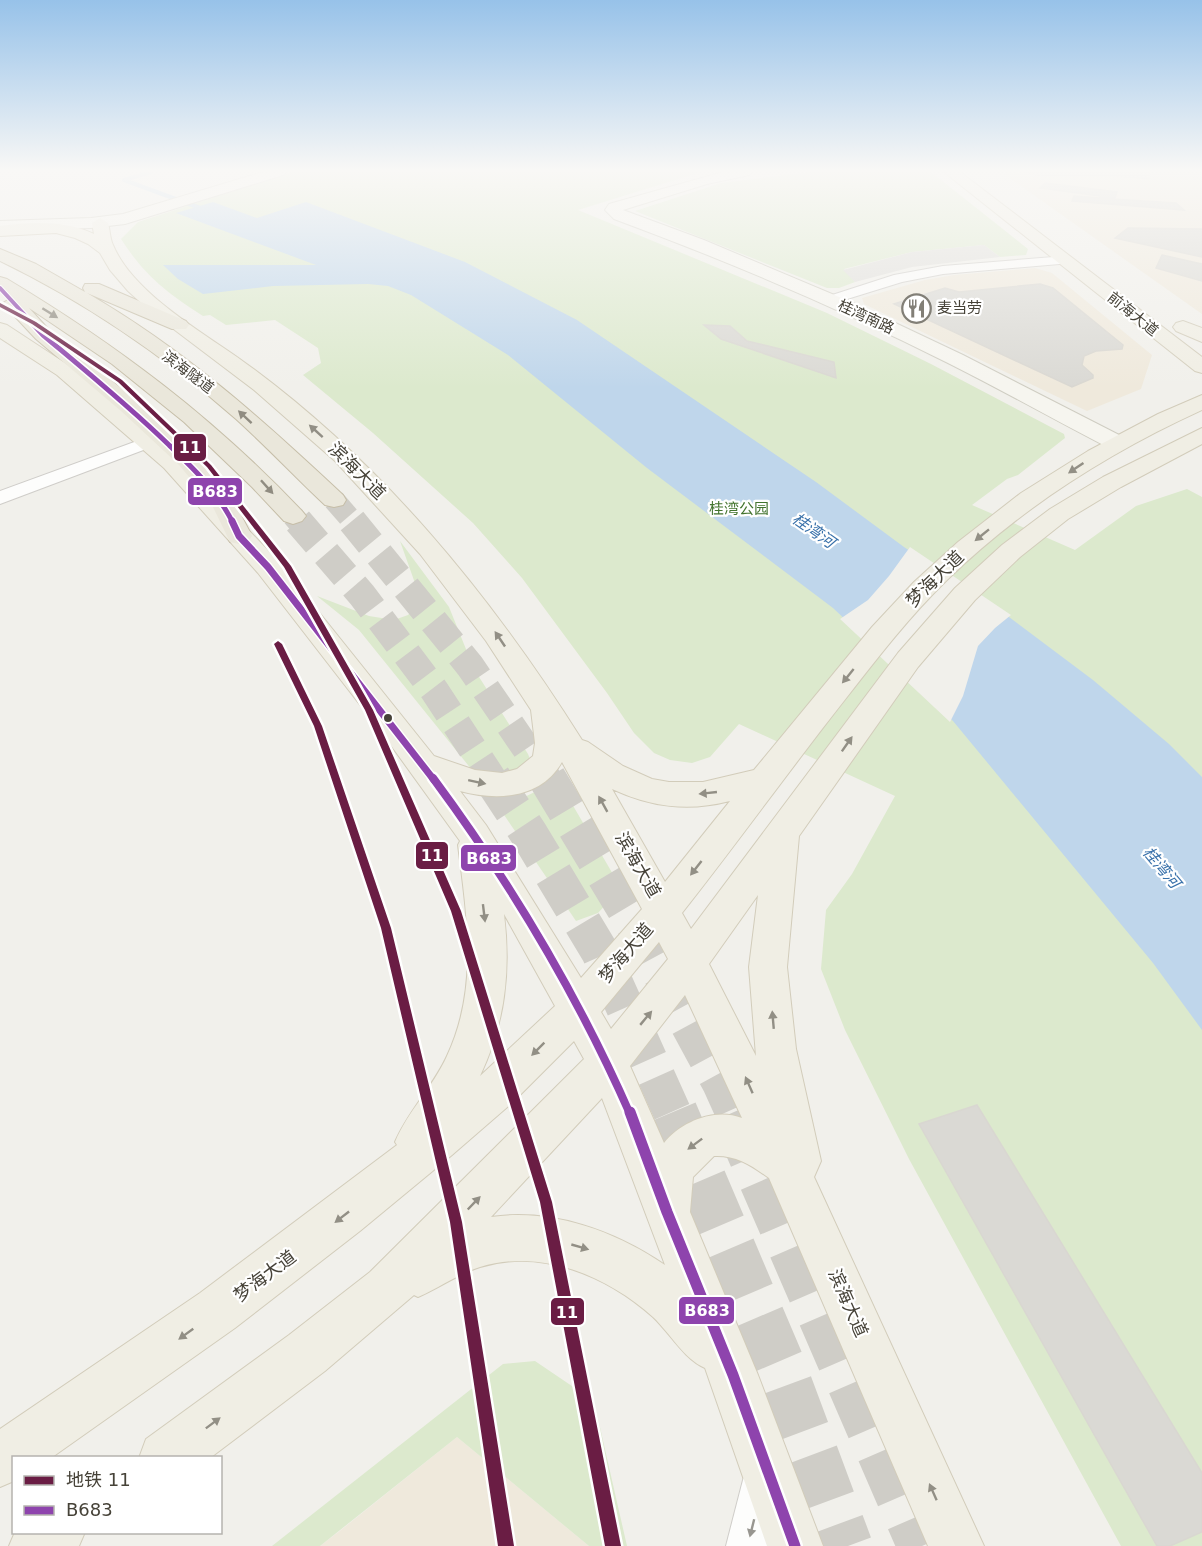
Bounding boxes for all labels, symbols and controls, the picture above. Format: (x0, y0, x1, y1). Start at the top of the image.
street label: 前海大道 (1104, 288, 1162, 340)
restaurant icon: 麦当劳 (900, 292, 932, 324)
street label: 桂湾南路 (835, 296, 897, 338)
place label: 麦当劳 (937, 299, 982, 317)
one-way arrow (42, 307, 58, 319)
street label: 滨海隧道 (159, 347, 217, 397)
one-way arrow (238, 411, 253, 424)
one-way arrow (309, 425, 324, 438)
line badge: 11 (173, 433, 207, 462)
text: 11 (179, 438, 201, 457)
street label: 滨海大道 (324, 438, 390, 504)
one-way arrow (1068, 462, 1084, 473)
line badge: B683 (187, 477, 243, 506)
one-way arrow (260, 479, 273, 494)
text: B683 (192, 482, 238, 501)
park label: 桂湾公园 (709, 500, 769, 518)
water label: 桂湾河 (789, 509, 841, 554)
one-way arrow (975, 529, 990, 541)
street label: 梦海大道 (901, 546, 968, 611)
one-way arrow (494, 631, 505, 648)
one-way arrow (842, 668, 855, 683)
unlabelled marker (382, 712, 394, 724)
one-way arrow (841, 737, 853, 753)
one-way arrow (468, 778, 487, 787)
one-way arrow (699, 788, 718, 798)
one-way arrow (598, 796, 609, 812)
street label: 滨海大道 (611, 828, 666, 901)
line badge: 11 (415, 841, 449, 870)
water label: 桂湾河 (1139, 843, 1186, 894)
line badge: B683 (460, 844, 517, 872)
text: 11 (421, 846, 443, 865)
text: B683 (466, 849, 512, 868)
one-way arrow (690, 860, 703, 876)
one-way arrow (479, 904, 489, 923)
street label: 梦海大道 (594, 919, 657, 987)
one-way arrow (639, 1010, 652, 1026)
one-way arrow (768, 1010, 778, 1029)
one-way arrow (531, 1041, 545, 1055)
one-way arrow (745, 1076, 754, 1093)
one-way arrow (687, 1138, 703, 1150)
one-way arrow (466, 1197, 480, 1211)
one-way arrow (334, 1210, 350, 1223)
one-way arrow (571, 1243, 589, 1252)
street label: 梦海大道 (230, 1246, 300, 1306)
street label: 滨海大道 (824, 1266, 873, 1340)
line badge: B683 (678, 1296, 735, 1325)
line badge: 11 (550, 1297, 585, 1326)
text: B683 (684, 1301, 730, 1320)
text: 11 (556, 1303, 578, 1322)
one-way arrow (179, 1328, 195, 1340)
one-way arrow (205, 1418, 220, 1430)
legend (12, 1456, 222, 1534)
text: 地铁 11 (66, 1469, 131, 1490)
one-way arrow (928, 1483, 938, 1501)
text: B683 (66, 1499, 113, 1520)
one-way arrow (747, 1518, 757, 1537)

